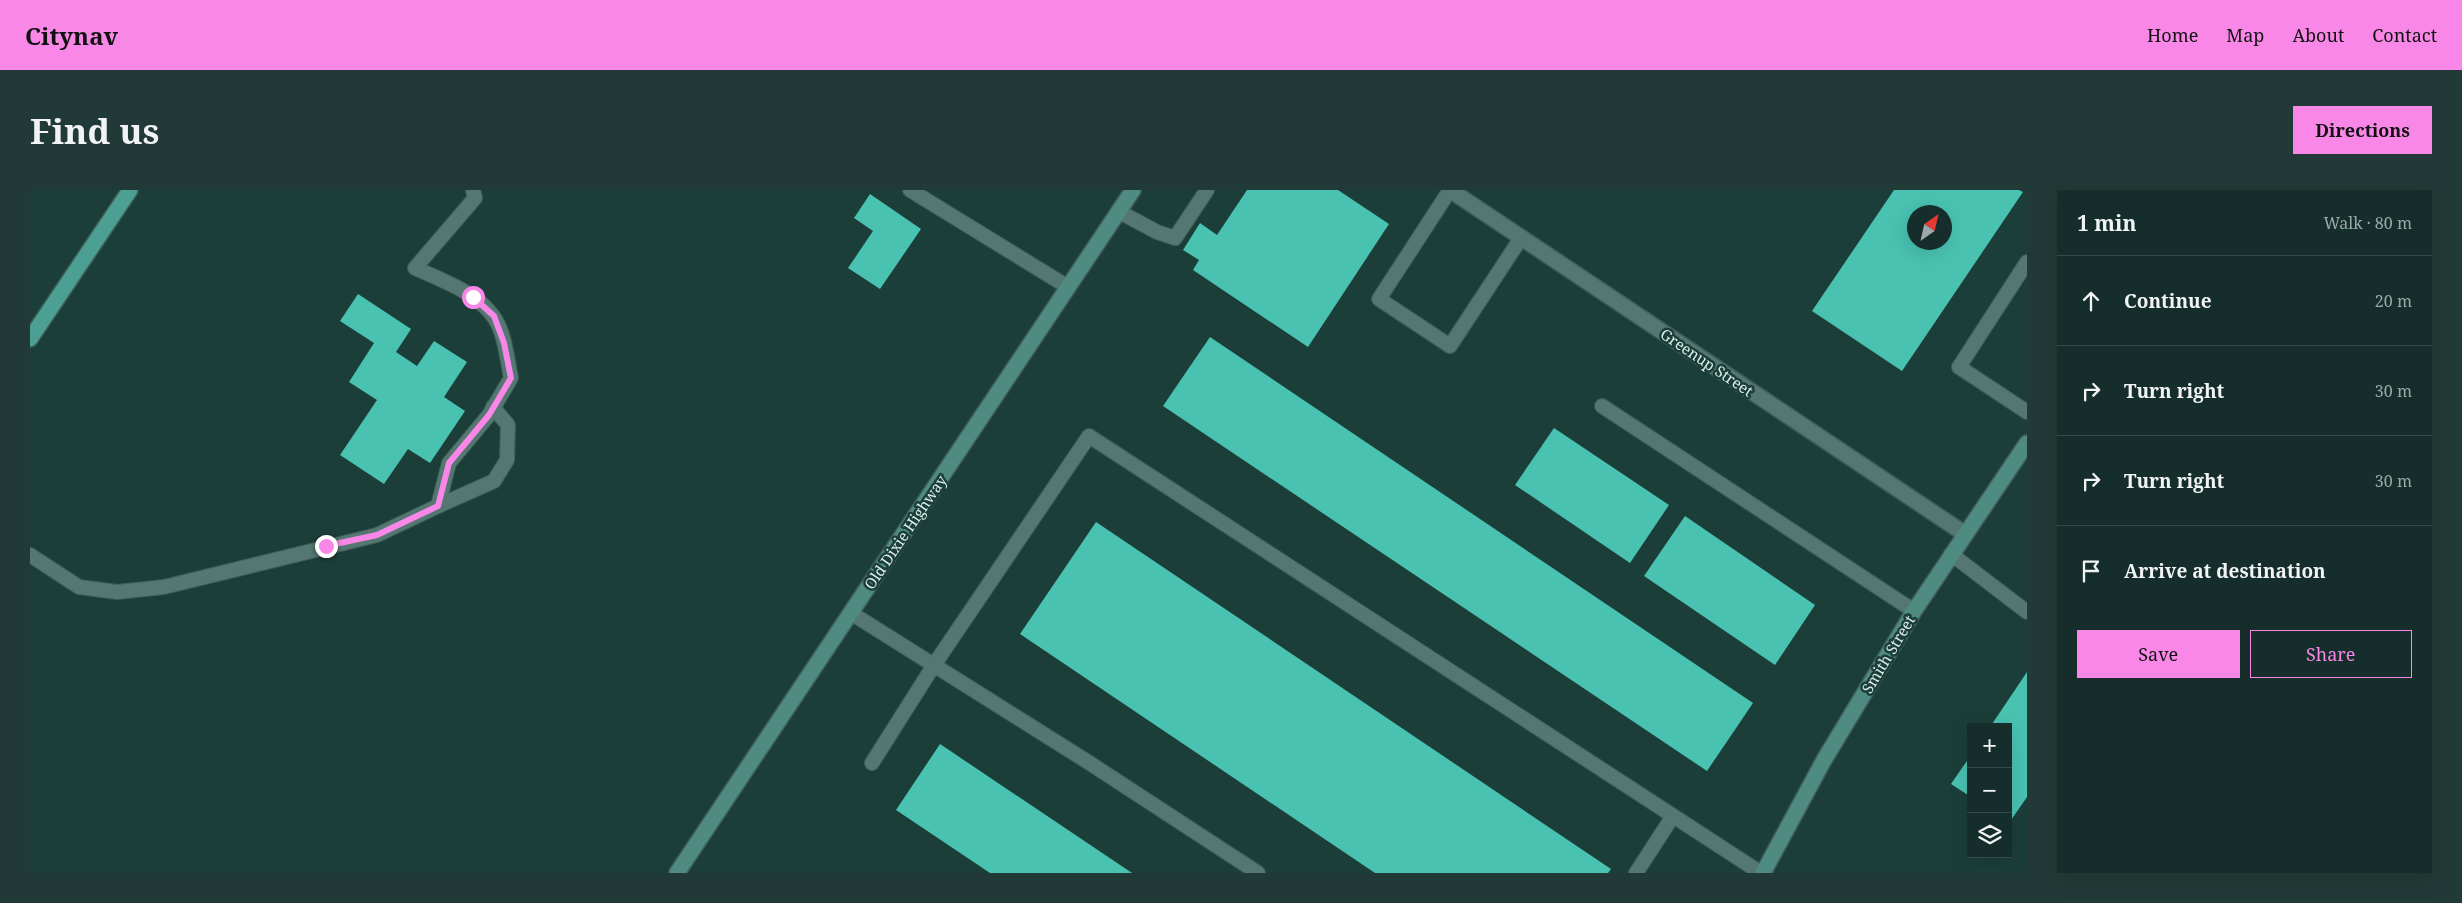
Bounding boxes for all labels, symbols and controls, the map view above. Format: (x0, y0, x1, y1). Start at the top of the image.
text: Citynav (25, 19, 118, 52)
text: Home (2147, 23, 2198, 47)
text: Map (2226, 23, 2264, 47)
text: About (2292, 23, 2344, 47)
text: Contact (2372, 23, 2437, 47)
button: Directions (2293, 106, 2432, 154)
text: Find us (30, 107, 159, 154)
north arrow (1907, 205, 1952, 250)
text: 1 min (2077, 209, 2136, 237)
text: Walk · 80 m (2324, 212, 2412, 234)
route start (462, 286, 485, 309)
icon: ahead (2077, 287, 2105, 315)
text: Continue (2124, 288, 2212, 314)
text: 20 m (2375, 290, 2412, 312)
street label: Greenup Street (1657, 324, 1757, 400)
icon: right (2077, 377, 2105, 405)
text: Turn right (2124, 378, 2224, 404)
text: 30 m (2375, 380, 2412, 402)
icon: right (2077, 467, 2105, 495)
text: Turn right (2124, 468, 2224, 494)
text: 30 m (2375, 470, 2412, 492)
street label: Old Dixie Highway (859, 471, 951, 593)
route end (315, 535, 338, 558)
icon: arrive (2077, 557, 2105, 585)
text: Arrive at destination (2124, 558, 2326, 584)
street label: Smith Street (1857, 611, 1919, 697)
button: Save (2077, 630, 2240, 678)
button: Share (2250, 630, 2412, 678)
map controls (1967, 723, 2012, 858)
button: + (1967, 723, 2012, 768)
button: − (1967, 768, 2012, 813)
button: layers (1967, 813, 2012, 858)

